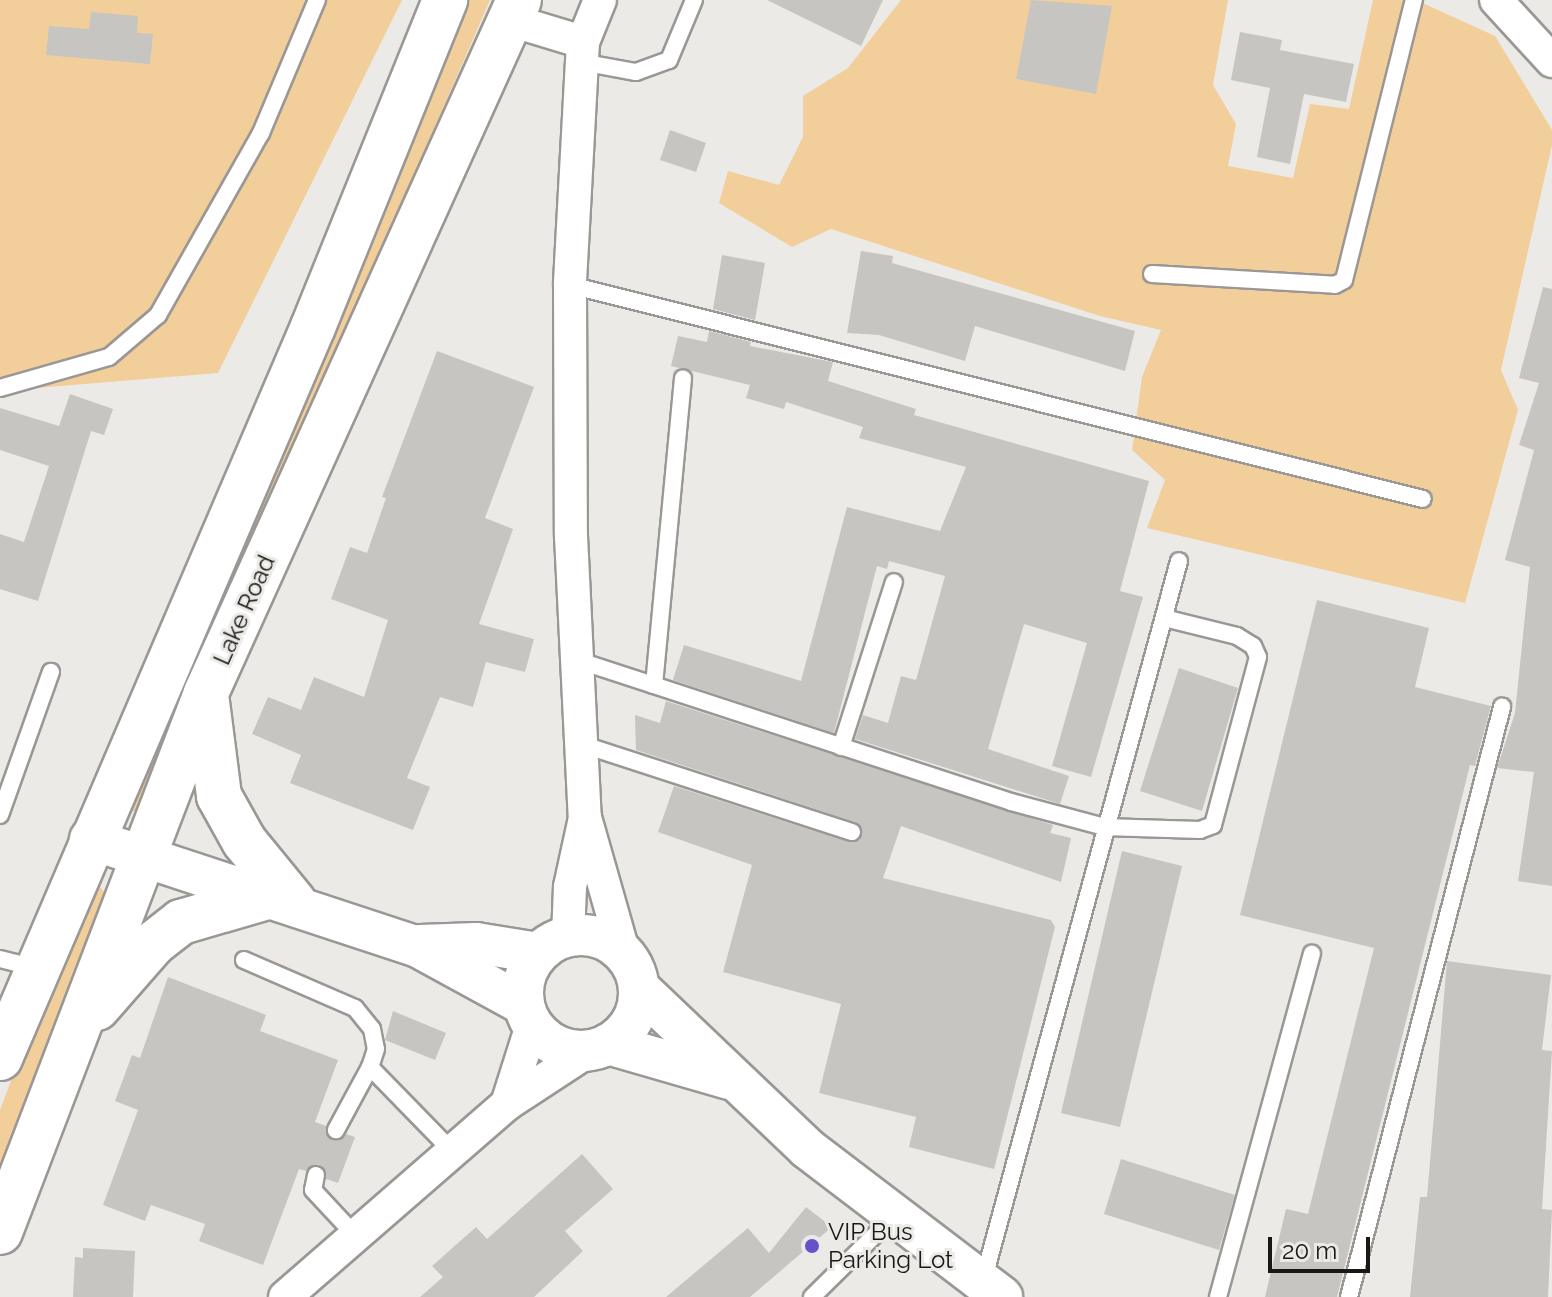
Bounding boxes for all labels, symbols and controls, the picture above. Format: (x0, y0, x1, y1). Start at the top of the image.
street label: Lake Road (207, 551, 281, 669)
place label: VIP Bus Parking Lot (828, 1218, 953, 1274)
scale bar (1272, 1221, 1374, 1271)
text: 20 m (1282, 1236, 1337, 1265)
marker: VIP Bus Parking Lot (803, 1237, 821, 1255)

